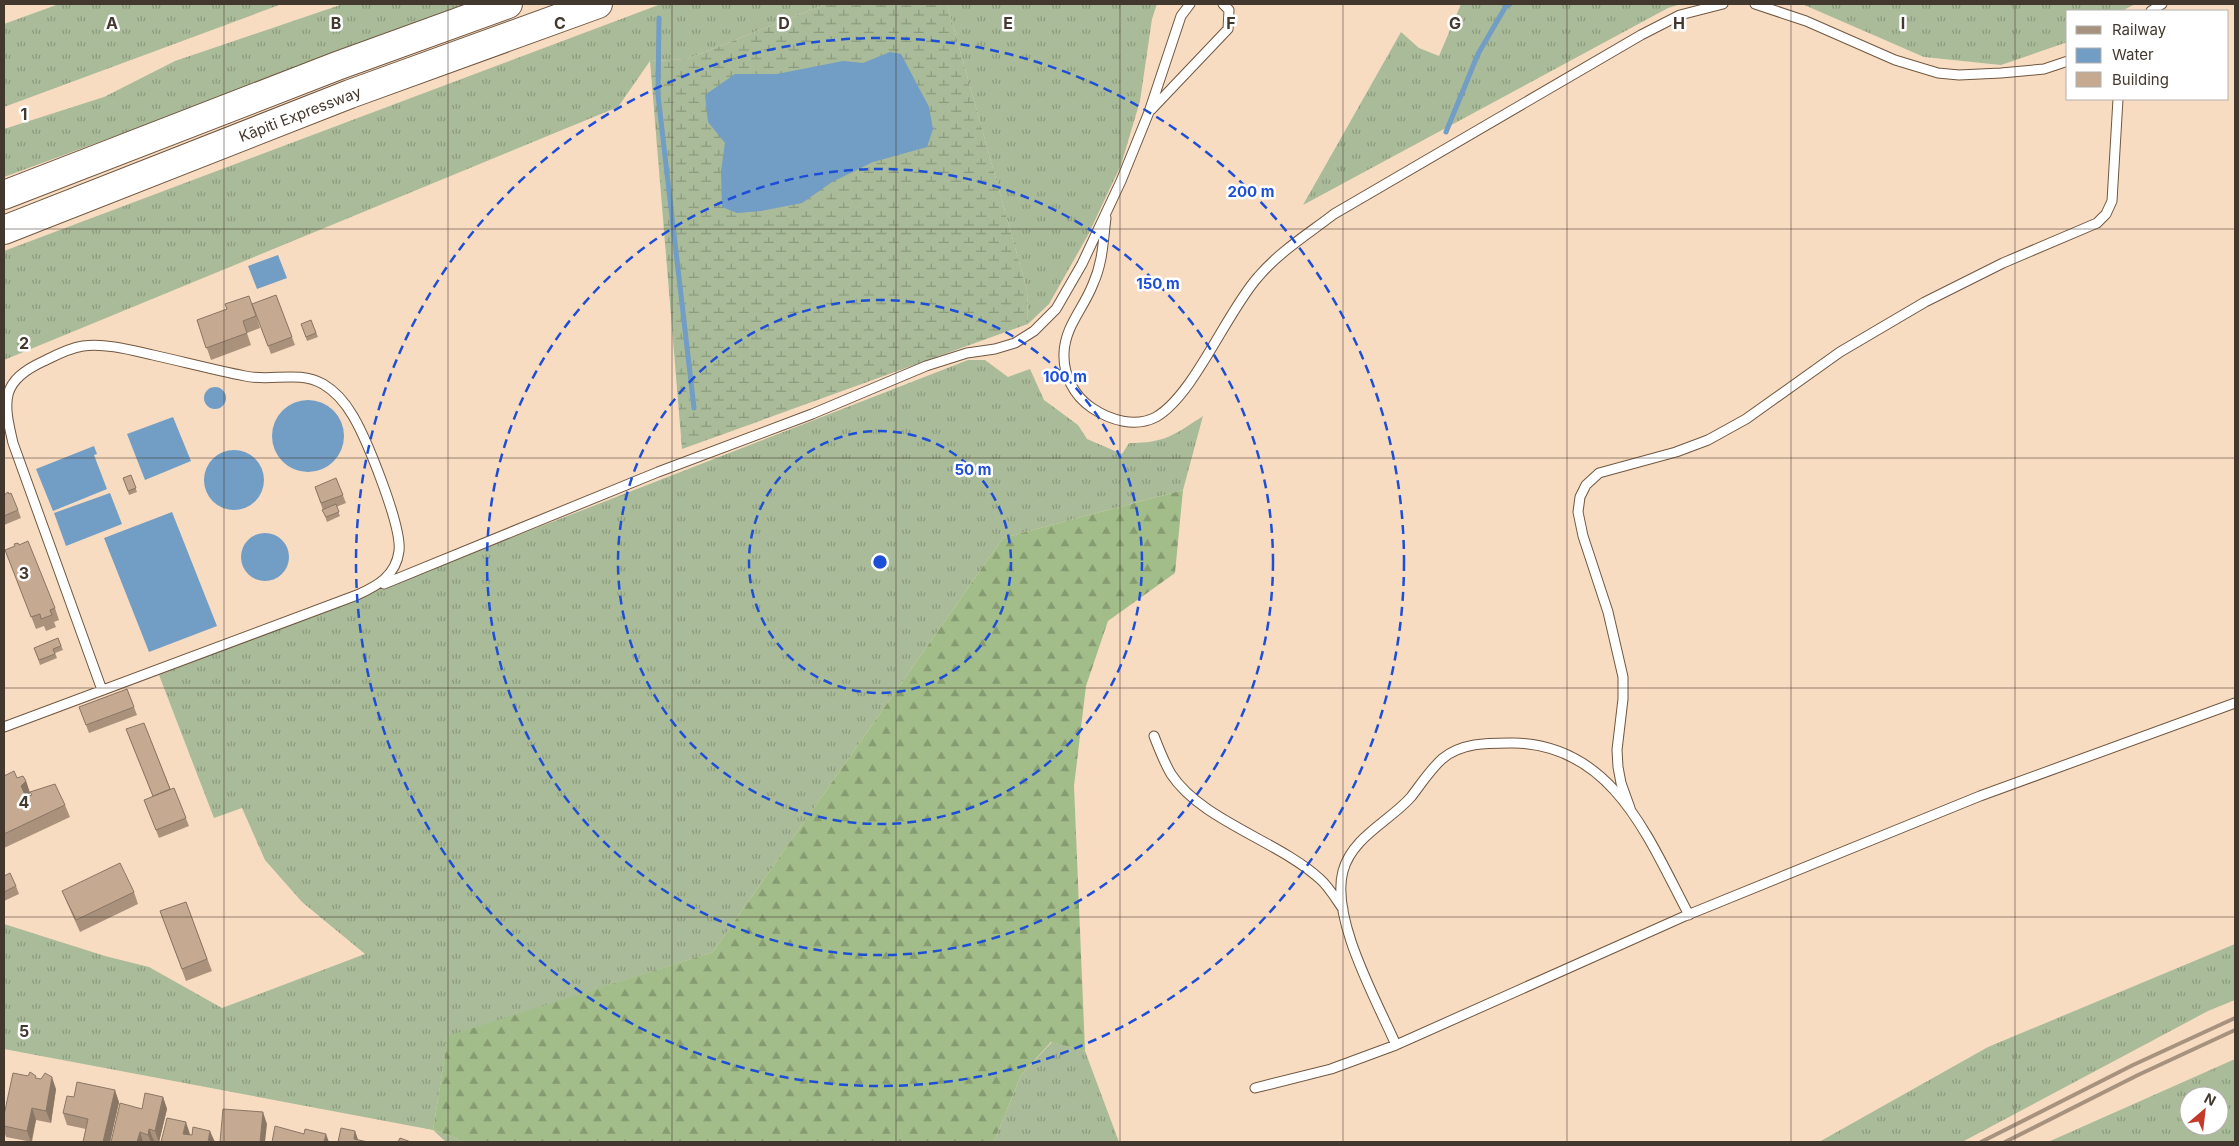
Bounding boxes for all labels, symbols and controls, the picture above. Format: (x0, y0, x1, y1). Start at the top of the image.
legend (2066, 10, 2229, 100)
text: A (106, 13, 118, 33)
text: B (331, 13, 341, 33)
text: C (554, 13, 566, 33)
text: D (778, 13, 790, 33)
text: E (1003, 13, 1013, 33)
text: F (1226, 13, 1236, 33)
text: G (1449, 13, 1461, 33)
text: H (1673, 13, 1685, 33)
text: I (1901, 13, 1905, 33)
text: Railway (2112, 20, 2167, 39)
text: Water (2112, 45, 2154, 64)
text: Building (2112, 70, 2169, 89)
street label: Kāpiti Expressway (236, 82, 364, 146)
text: 1 (21, 104, 27, 124)
text: 200 m (1228, 182, 1274, 201)
text: 150 m (1136, 274, 1180, 293)
text: 2 (19, 333, 29, 353)
text: 100 m (1043, 367, 1087, 386)
text: 50 m (955, 460, 991, 479)
centre of rings (871, 553, 889, 571)
text: 3 (19, 563, 29, 583)
text: 4 (19, 792, 30, 812)
text: 5 (19, 1021, 29, 1041)
north arrow (2179, 1086, 2229, 1136)
text: N (2202, 1089, 2219, 1109)

